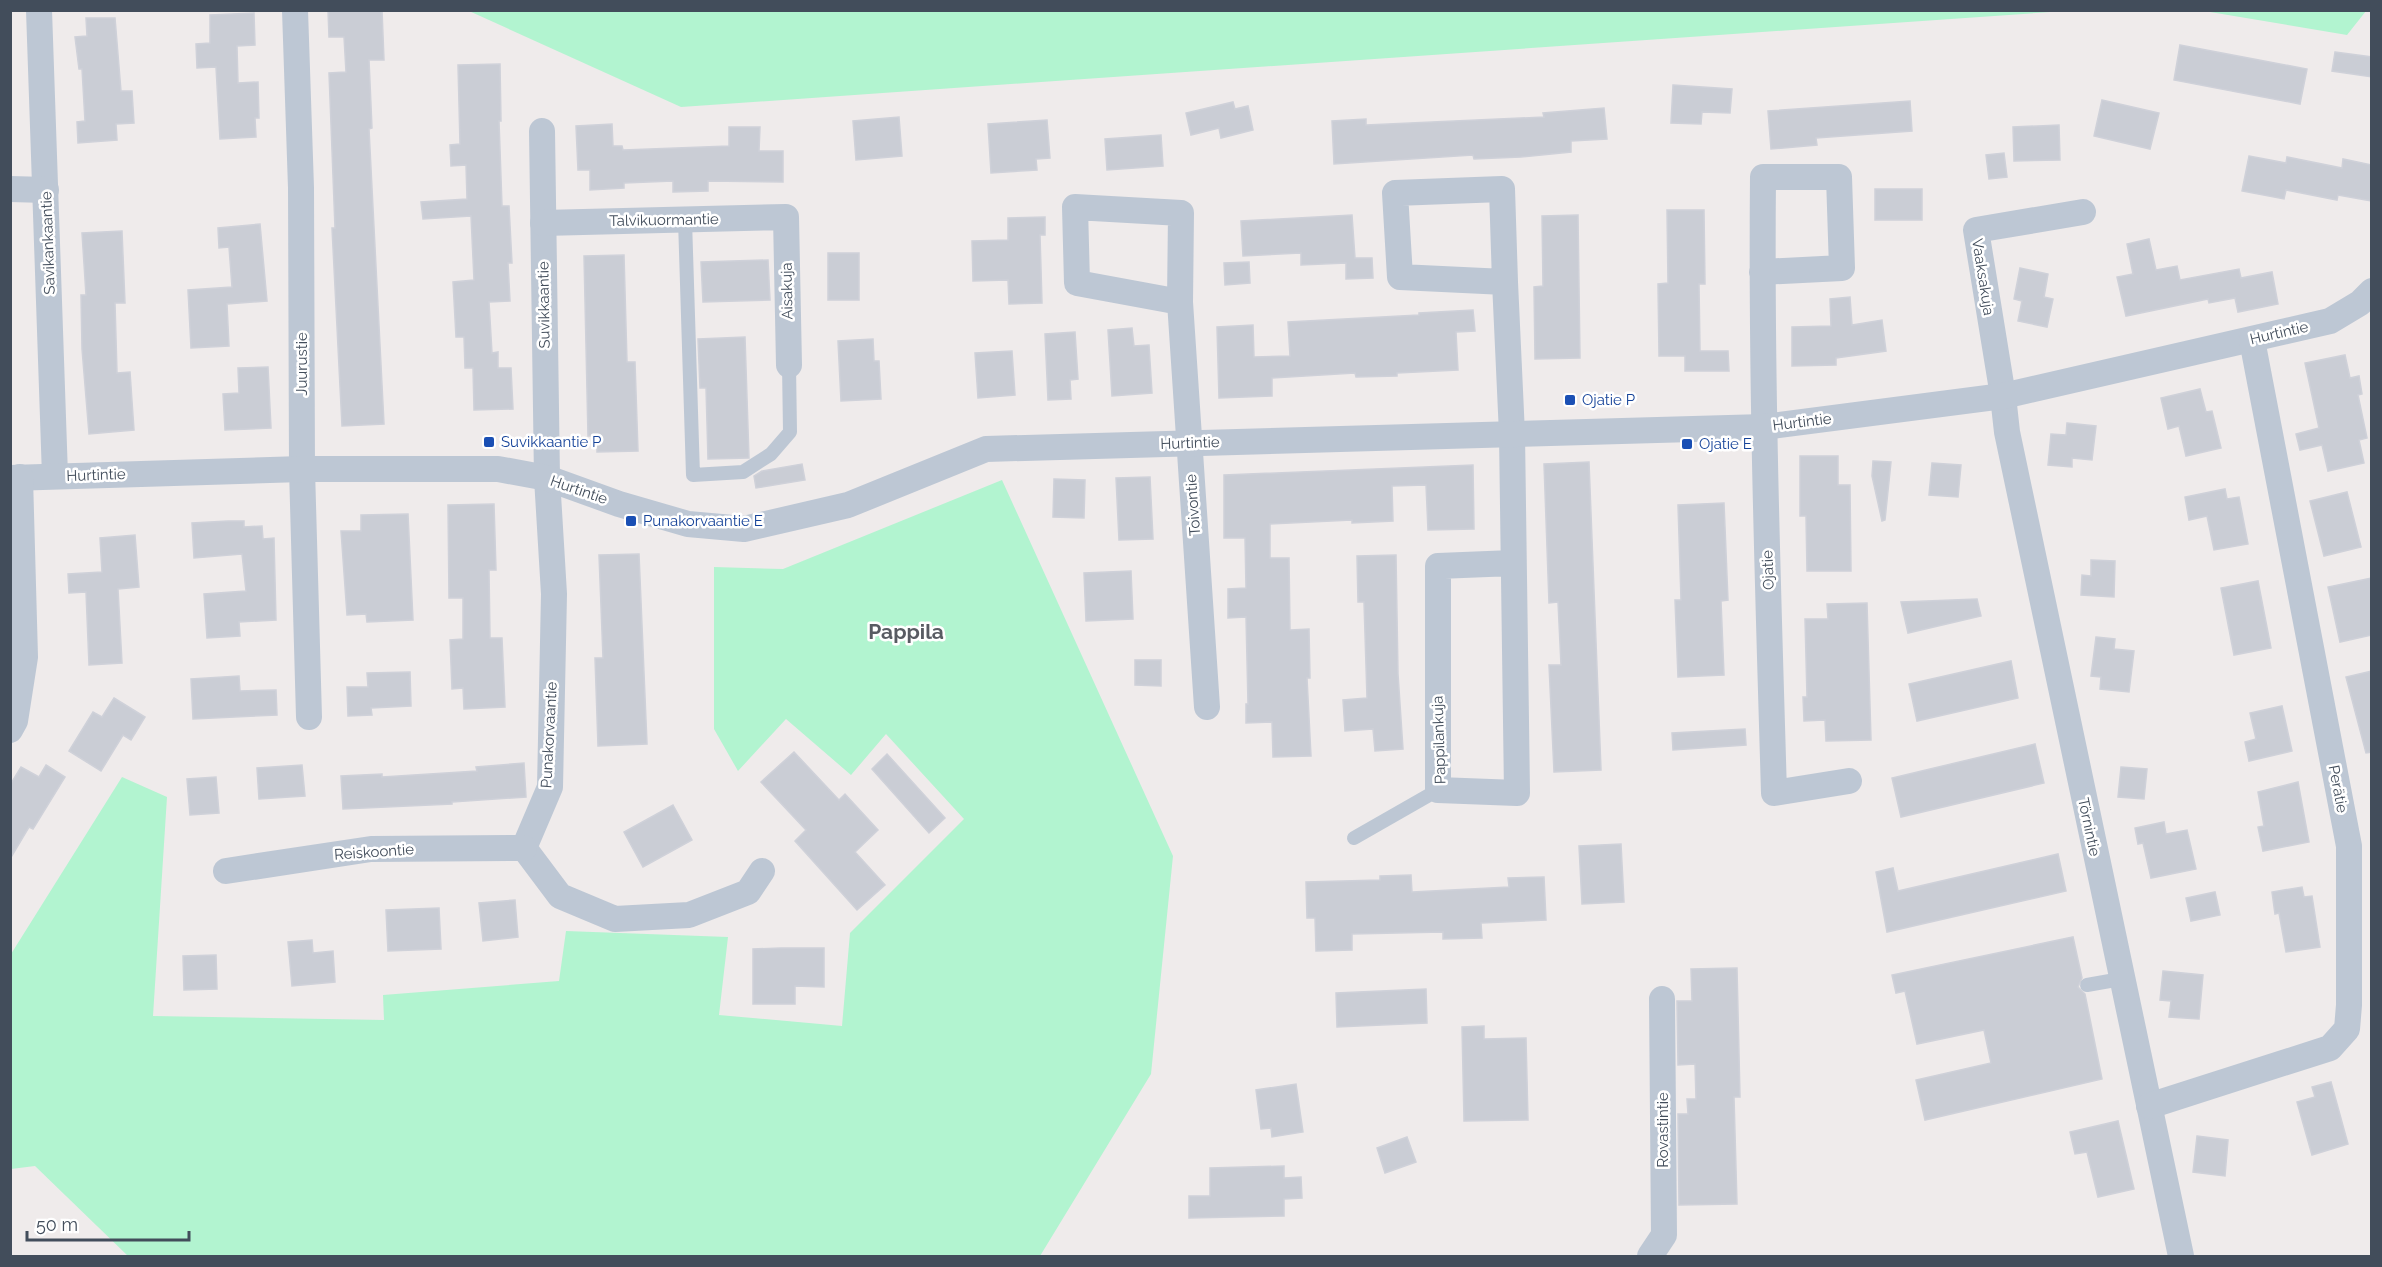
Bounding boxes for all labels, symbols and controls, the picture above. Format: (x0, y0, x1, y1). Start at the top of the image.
street label: Savikankaantie (37, 191, 59, 295)
street label: Talvikuormantie (609, 210, 719, 230)
street label: Vaaksakuja (1968, 237, 1998, 317)
street label: Suvikkaantie (534, 261, 554, 349)
street label: Aisakuja (778, 262, 796, 320)
street label: Hurtintie (2248, 318, 2310, 348)
street label: Juurustie (293, 332, 311, 396)
place label: Ojatie P (1582, 391, 1635, 409)
marker: Ojatie P (1563, 393, 1577, 407)
street label: Hurtintie (1771, 409, 1833, 435)
place label: Suvikkaantie P (501, 433, 601, 451)
street label: Hurtintie (1160, 433, 1220, 453)
marker: Suvikkaantie P (482, 435, 496, 449)
place label: Ojatie E (1699, 435, 1752, 453)
marker: Ojatie E (1680, 437, 1694, 451)
street label: Hurtintie (66, 465, 126, 485)
street label: Hurtintie (548, 472, 610, 508)
street label: Toivontie (1182, 473, 1204, 537)
place label: Punakorvaantie E (643, 512, 763, 530)
marker: Punakorvaantie E (624, 514, 638, 528)
street label: Ojatie (1758, 550, 1778, 590)
district label: Pappila (868, 619, 944, 644)
street label: Punakorvaantie (537, 681, 561, 789)
street label: Pappilankuja (1428, 695, 1450, 785)
street label: Perätie (2325, 764, 2351, 815)
street label: Törnintie (2074, 796, 2104, 858)
street label: Reiskoontie (333, 840, 415, 864)
street label: Rovastintie (1654, 1092, 1672, 1168)
scale bar (27, 1204, 189, 1242)
text: 50 m (36, 1214, 78, 1235)

